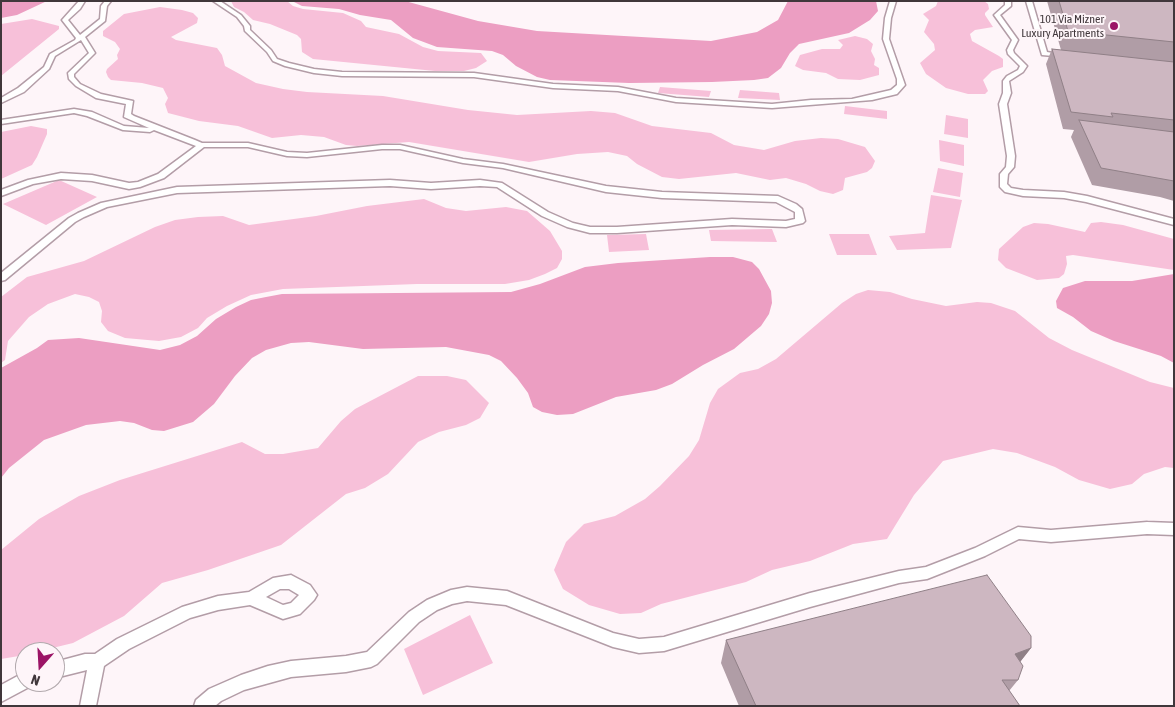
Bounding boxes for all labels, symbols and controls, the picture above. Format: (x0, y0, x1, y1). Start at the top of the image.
place label: 101 Via Mizner Luxury Apartments (1021, 12, 1104, 40)
marker: 101 Via Mizner Luxury Apartments (1108, 20, 1120, 32)
north arrow (15, 642, 65, 692)
text: N (29, 671, 42, 689)

